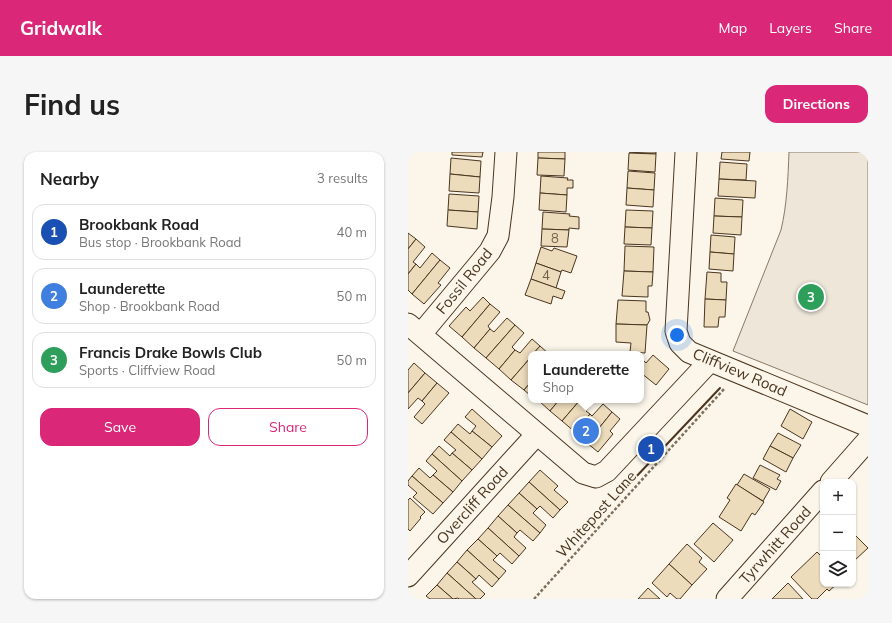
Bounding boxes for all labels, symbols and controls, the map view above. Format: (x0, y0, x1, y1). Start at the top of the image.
text: Gridwalk (20, 16, 102, 40)
text: Map (718, 19, 747, 37)
text: Layers (769, 19, 812, 37)
text: Share (834, 19, 872, 37)
button: Directions (765, 85, 868, 123)
text: Find us (24, 87, 120, 122)
text: Nearby (40, 168, 99, 189)
text: 3 results (317, 170, 368, 186)
text: Brookbank Road (79, 215, 199, 234)
text: 1 (50, 224, 58, 240)
text: 40 m (337, 224, 367, 240)
house number: 8 (551, 230, 559, 246)
text: Bus stop · Brookbank Road (79, 234, 241, 250)
street label: Fossil Road (432, 244, 496, 318)
house number: 4 (542, 267, 550, 283)
text: Launderette (79, 279, 165, 298)
pin: 3 (798, 282, 824, 312)
text: 2 (50, 288, 58, 304)
text: 50 m (337, 288, 367, 304)
text: Shop · Brookbank Road (79, 298, 220, 314)
your location (667, 325, 687, 345)
text: Francis Drake Bowls Club (79, 343, 262, 362)
street label: Cliffview Road (690, 344, 790, 400)
popup (528, 351, 644, 403)
text: 3 (50, 352, 58, 368)
text: 50 m (337, 352, 367, 368)
text: Launderette (543, 360, 629, 379)
text: Sports · Cliffview Road (79, 362, 215, 378)
text: Shop (543, 379, 574, 395)
button: Save (40, 408, 200, 446)
button: Share (208, 408, 368, 446)
pin: 2 (573, 416, 599, 446)
pin: 1 (638, 434, 664, 464)
street label: Overcliff Road (432, 462, 512, 548)
street label: Whitepost Lane (552, 467, 640, 561)
map controls (820, 479, 856, 587)
button: + (820, 479, 856, 515)
street label: Tyrwhitt Road (735, 502, 815, 588)
button: − (820, 515, 856, 551)
button: layers (820, 551, 856, 587)

